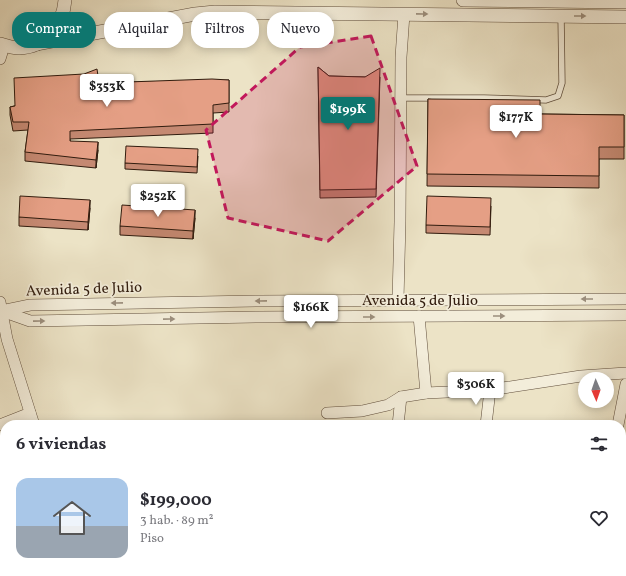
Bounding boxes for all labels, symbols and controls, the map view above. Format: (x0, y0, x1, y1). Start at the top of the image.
one-way arrow (416, 11, 428, 18)
chip: Comprar (12, 12, 96, 48)
chip: Alquilar (104, 12, 183, 48)
chip: Filtros (191, 12, 259, 48)
chip: Nuevo (267, 12, 334, 48)
one-way arrow (574, 13, 587, 19)
pin: $353K (79, 74, 135, 108)
text: $353K (89, 78, 125, 96)
pin: $199K (320, 97, 376, 131)
text: $199K (330, 101, 366, 119)
pin: $177K (488, 105, 544, 139)
text: $177K (499, 109, 533, 127)
pin: $252K (130, 184, 186, 218)
text: $252K (140, 188, 176, 206)
street label: Avenida 5 de Julio (26, 277, 142, 303)
street label: Avenida 5 de Julio (362, 291, 478, 312)
pin: $166K (283, 295, 339, 329)
one-way arrow (580, 296, 593, 302)
one-way arrow (254, 298, 267, 304)
text: $166K (293, 299, 329, 317)
one-way arrow (110, 300, 123, 306)
one-way arrow (493, 313, 506, 319)
one-way arrow (363, 314, 376, 320)
one-way arrow (163, 316, 176, 322)
one-way arrow (33, 318, 46, 324)
pin: $306K (448, 372, 504, 406)
north arrow (578, 372, 614, 408)
map controls (578, 372, 614, 408)
text: $306K (457, 376, 495, 394)
text: 6 viviendas (16, 433, 106, 456)
icon: filters (588, 433, 610, 455)
text: $199,000 (140, 489, 212, 512)
icon: home (48, 494, 96, 542)
icon: heart (588, 507, 610, 529)
text: 3 hab. · 89 m² (140, 512, 214, 530)
text: Piso (140, 530, 164, 548)

